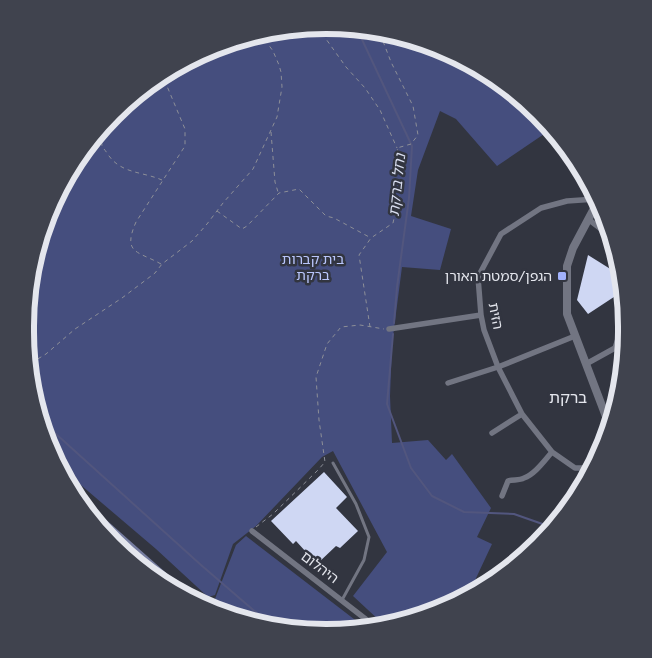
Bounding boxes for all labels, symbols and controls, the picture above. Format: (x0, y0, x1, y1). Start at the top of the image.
water label: נחל ברקת (386, 152, 411, 217)
park label: בית קברות ברקת (282, 252, 344, 285)
place label: הגפן/סמטת האורן (445, 269, 552, 286)
marker: הגפן/סמטת האורן (556, 270, 568, 282)
street label: הזית (484, 301, 505, 331)
district label: ברקת (549, 389, 587, 409)
street label: היהלום (297, 549, 341, 588)

